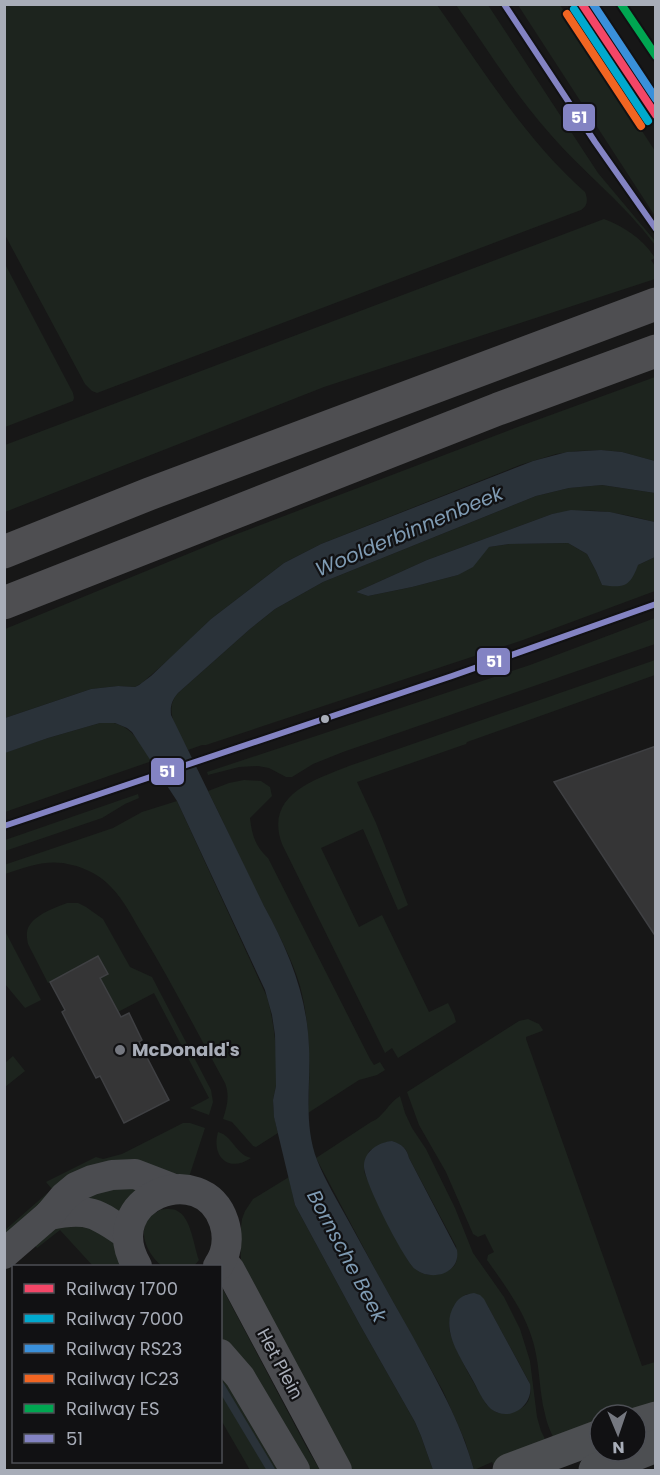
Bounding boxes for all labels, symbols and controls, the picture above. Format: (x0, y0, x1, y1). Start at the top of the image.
line badge: 51 (562, 103, 596, 132)
text: 51 (571, 106, 587, 129)
water label: Woolderbinnenbeek (311, 478, 509, 583)
line badge: 51 (476, 647, 511, 676)
text: 51 (486, 650, 502, 673)
unlabelled marker (319, 713, 331, 725)
line badge: 51 (150, 757, 185, 786)
text: 51 (159, 760, 175, 783)
place label: McDonald's (132, 1037, 240, 1062)
marker: McDonald's (113, 1043, 127, 1057)
water label: Bornsche Beek (300, 1185, 395, 1329)
legend (12, 1265, 222, 1463)
text: Railway 1700 (66, 1276, 178, 1301)
text: Railway 7000 (66, 1306, 184, 1331)
street label: Het Plein (251, 1324, 310, 1404)
text: Railway RS23 (66, 1336, 182, 1361)
text: Railway IC23 (66, 1366, 179, 1391)
text: Railway ES (66, 1396, 160, 1421)
north arrow (588, 1403, 648, 1463)
text: 51 (66, 1426, 83, 1451)
text: N (612, 1436, 625, 1459)

